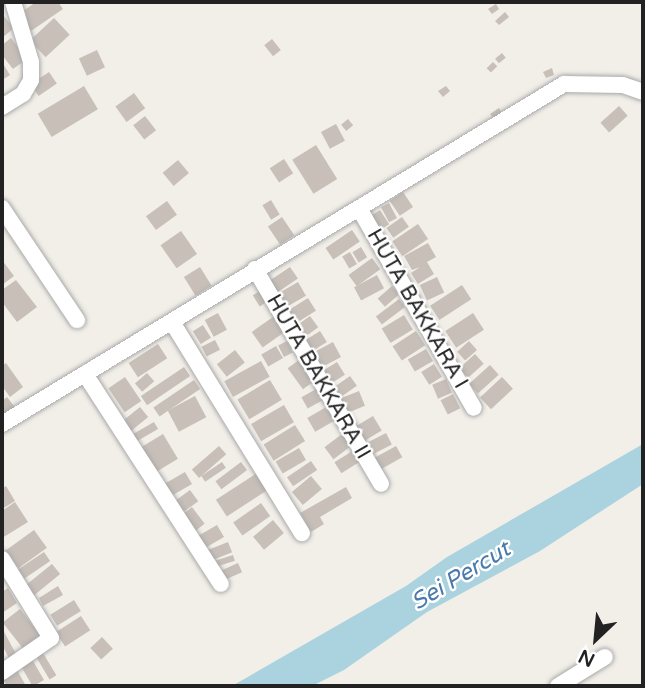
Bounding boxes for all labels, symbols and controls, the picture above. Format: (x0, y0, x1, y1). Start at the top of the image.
street label: HUTA BAKKARA I (361, 225, 473, 393)
street label: HUTA BAKKARA II (261, 290, 375, 464)
water label: Sei Percut (407, 536, 515, 616)
north arrow (561, 604, 631, 674)
text: N (575, 645, 598, 671)

